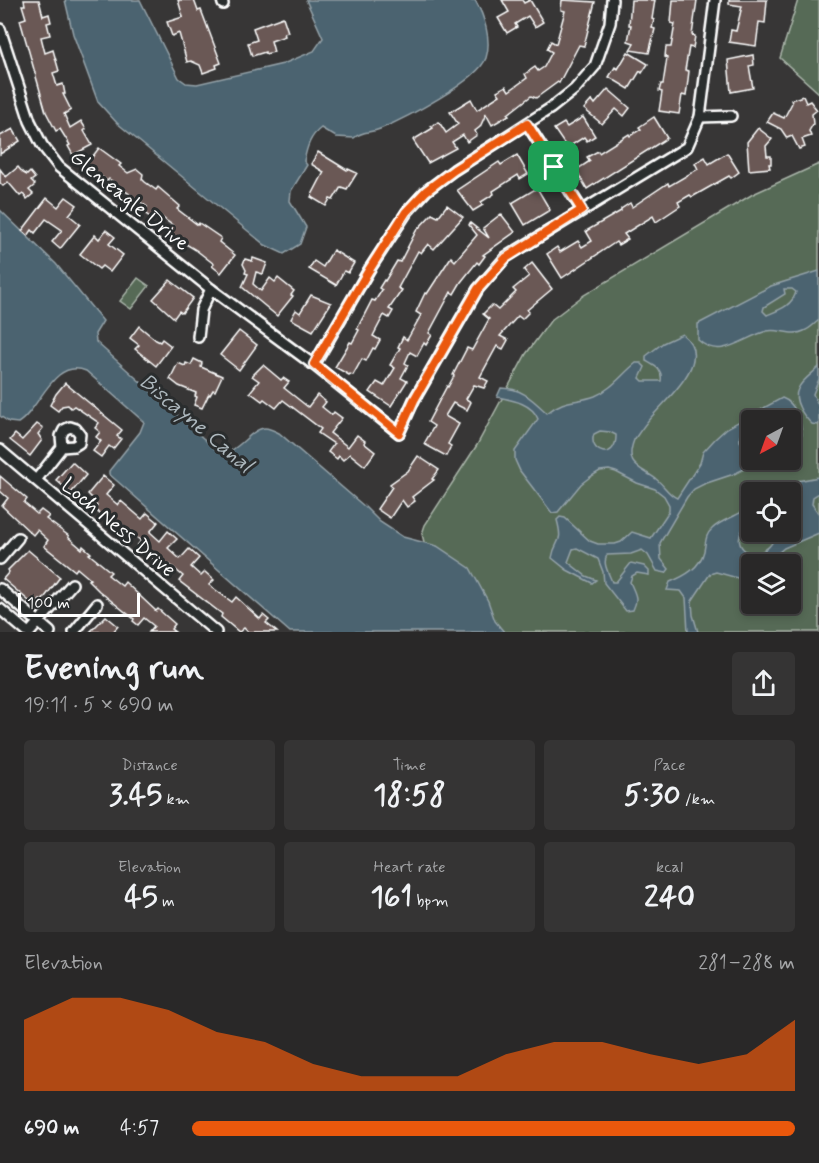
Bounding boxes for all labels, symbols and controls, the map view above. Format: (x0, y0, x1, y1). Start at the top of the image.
pin (528, 141, 579, 192)
street label: Gleneagle Drive (64, 144, 195, 258)
icon: arrive (537, 150, 570, 183)
water label: Biscayne Canal (133, 368, 260, 480)
north arrow (741, 410, 801, 470)
map controls (741, 410, 801, 614)
street label: Loch Ness Drive (55, 472, 182, 584)
button: locate (741, 482, 801, 542)
button: layers (741, 554, 801, 614)
scale bar (18, 590, 140, 618)
text: 100 m (27, 593, 70, 614)
text: Evening run (24, 647, 204, 691)
button: share (732, 652, 795, 715)
text: 19:11 · 5 × 690 m (24, 692, 174, 719)
text: Distance (121, 755, 178, 776)
text: Time (393, 755, 426, 776)
text: Pace (654, 755, 685, 776)
text: 3.45 (109, 776, 162, 815)
text: 18:58 (373, 776, 446, 815)
text: 5:30 (624, 776, 681, 815)
text: km (162, 789, 190, 810)
text: /km (681, 789, 715, 810)
text: Elevation (118, 857, 181, 878)
text: Heart rate (374, 857, 445, 878)
text: kcal (656, 857, 683, 878)
text: 45 (124, 878, 158, 917)
text: 161 (370, 878, 412, 917)
text: 240 (644, 878, 695, 917)
text: m (158, 891, 175, 912)
text: bpm (412, 891, 449, 912)
text: Elevation (24, 950, 103, 977)
text: 281–288 m (698, 950, 795, 977)
text: 690 m (24, 1115, 80, 1142)
text: 4:57 (120, 1115, 159, 1142)

